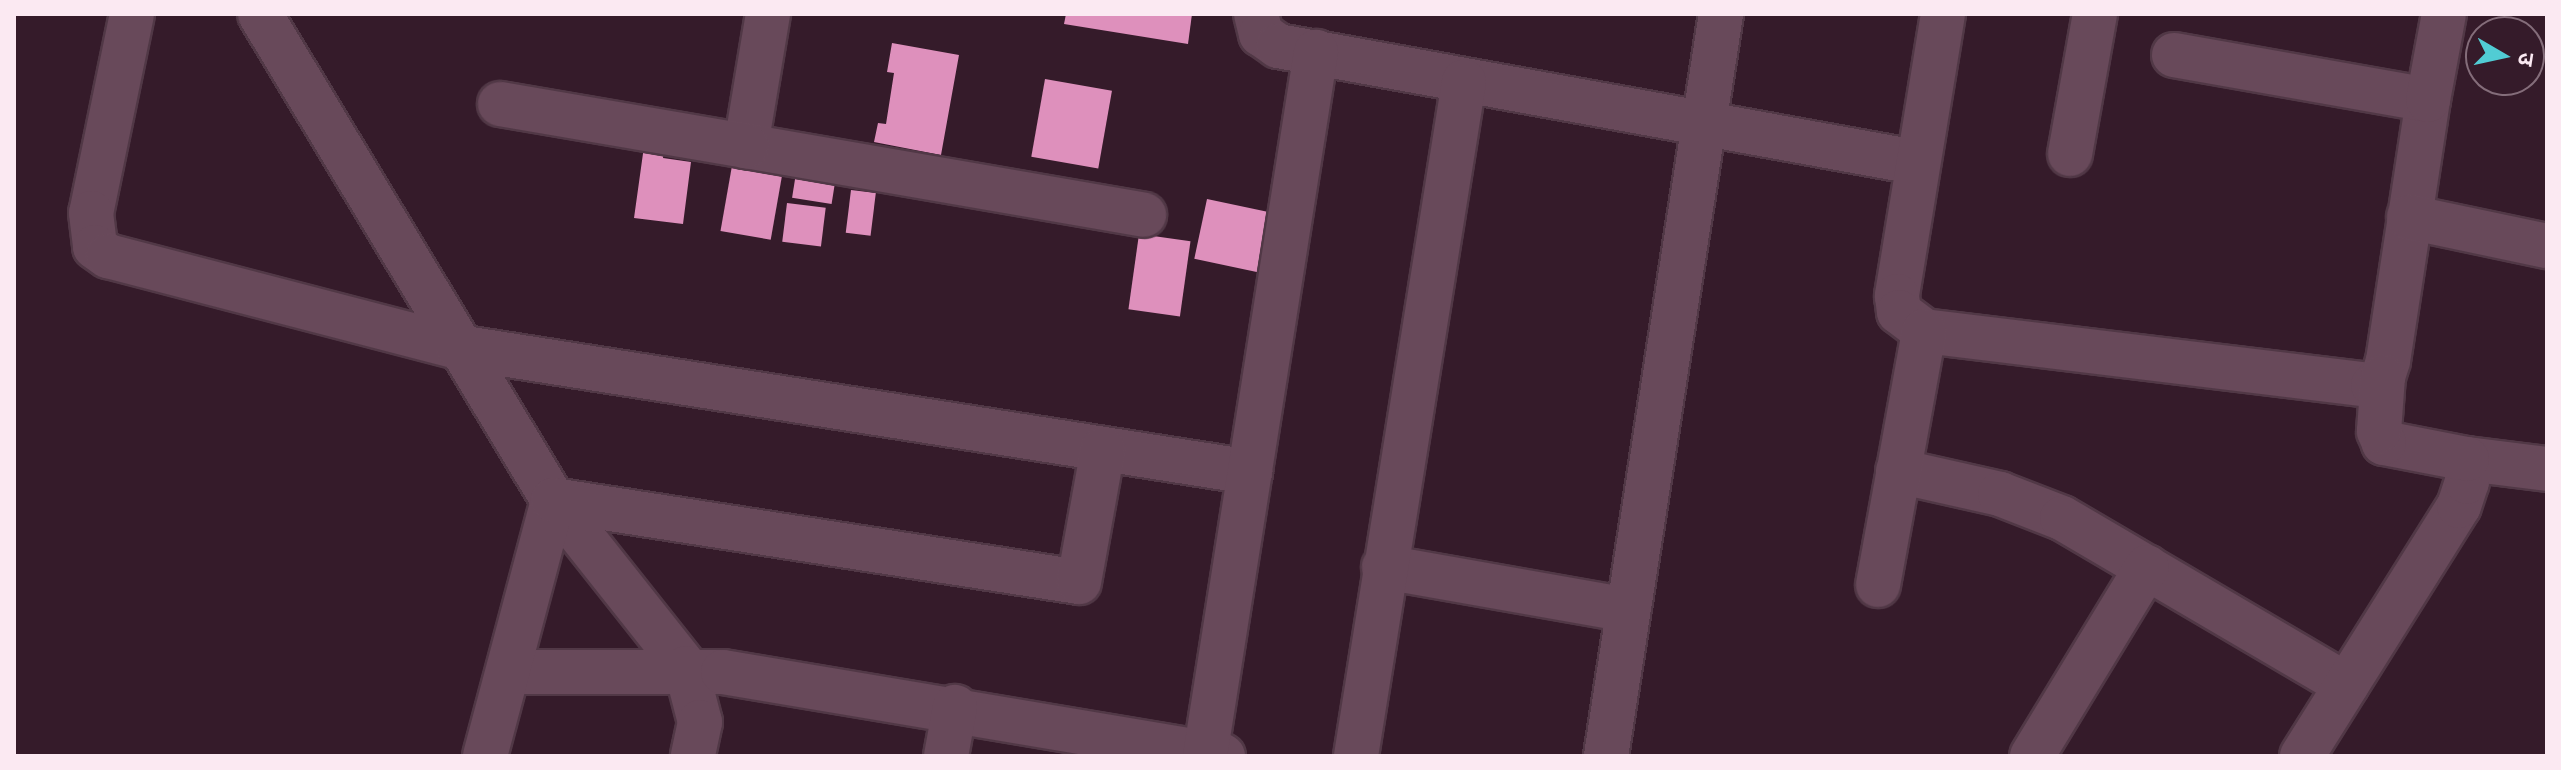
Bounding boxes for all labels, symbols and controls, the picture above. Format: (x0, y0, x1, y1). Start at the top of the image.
north arrow (2465, 16, 2545, 96)
text: उ (2513, 51, 2542, 68)

